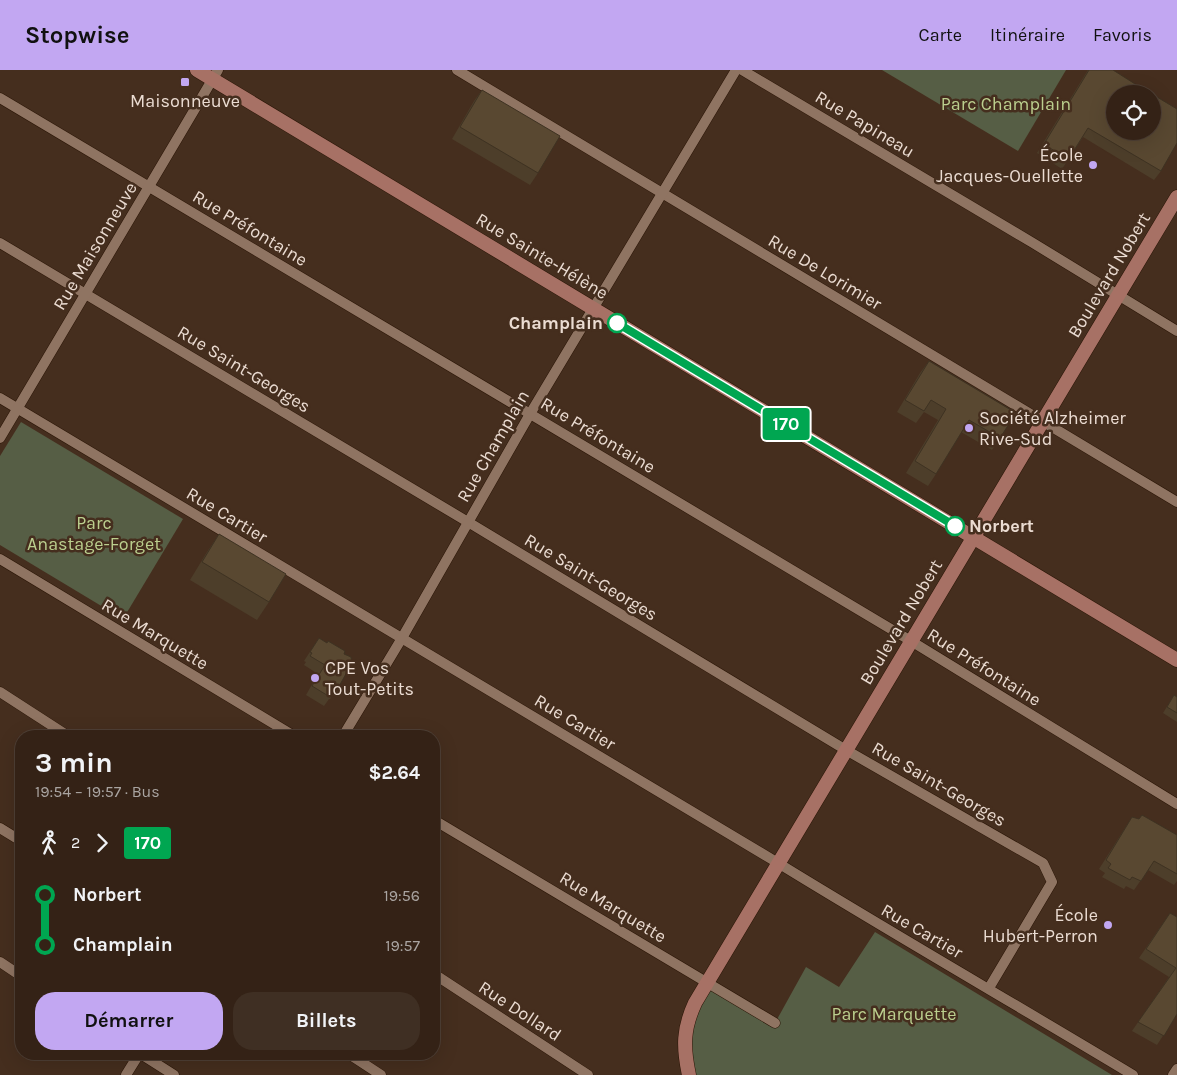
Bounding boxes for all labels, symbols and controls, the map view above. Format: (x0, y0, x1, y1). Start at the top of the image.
text: Stopwise (25, 21, 129, 49)
text: Carte (919, 24, 962, 46)
text: Itinéraire (990, 24, 1065, 46)
text: Favoris (1093, 24, 1152, 46)
marker: Maisonneuve (179, 76, 191, 88)
map controls (1106, 85, 1161, 140)
button: locate (1106, 85, 1161, 140)
street label: Rue Papineau (811, 86, 919, 162)
place label: Maisonneuve (130, 90, 240, 112)
park label: Parc Champlain (941, 93, 1071, 115)
place label: École Jacques-Ouellette (936, 143, 1083, 187)
marker: École Jacques-Ouellette (1087, 159, 1099, 171)
street label: Rue Maisonneuve (48, 178, 142, 314)
street label: Rue Préfontaine (189, 185, 311, 271)
street label: Rue Sainte-Hélène (472, 208, 612, 304)
street label: Boulevard Nobert (1063, 208, 1155, 342)
street label: Rue De Lorimier (764, 229, 886, 315)
place label: Champlain (509, 312, 603, 334)
marker: Champlain (607, 313, 627, 333)
street label: Rue Saint-Georges (174, 321, 314, 417)
street label: Rue Champlain (452, 386, 534, 506)
street label: Rue Préfontaine (537, 392, 659, 478)
place label: Société Alzheimer Rive-Sud (979, 407, 1126, 450)
line badge: 170 (757, 408, 815, 440)
text: 170 (773, 413, 799, 435)
marker: Société Alzheimer Rive-Sud (963, 422, 975, 434)
street label: Rue Cartier (182, 482, 272, 548)
park label: Parc Anastage-Forget (27, 512, 161, 555)
place label: Norbert (969, 515, 1034, 537)
marker: Norbert (945, 516, 965, 536)
street label: Rue Saint-Georges (521, 529, 661, 625)
street label: Boulevard Nobert (855, 555, 947, 689)
street label: Rue Marquette (98, 594, 212, 674)
street label: Rue Préfontaine (923, 623, 1045, 711)
place label: CPE Vos Tout-Petits (325, 657, 414, 700)
marker: CPE Vos Tout-Petits (309, 672, 321, 684)
street label: Rue Cartier (530, 689, 620, 755)
street label: Rue Saint-Georges (868, 737, 1010, 831)
text: 3 min (35, 746, 113, 779)
text: $2.64 (368, 762, 420, 784)
text: 19:54 – 19:57 · Bus (35, 782, 160, 801)
icon: walk (35, 829, 63, 857)
icon: forward (88, 829, 116, 857)
text: 170 (134, 832, 161, 854)
text: 2 (71, 833, 80, 852)
street label: Rue Marquette (556, 867, 670, 947)
text: Norbert (73, 884, 142, 906)
text: 19:56 (384, 886, 420, 905)
street label: Rue Cartier (877, 899, 967, 963)
place label: École Hubert-Perron (983, 903, 1098, 947)
marker: École Hubert-Perron (1102, 919, 1114, 931)
text: Champlain (73, 934, 173, 956)
text: 19:57 (385, 936, 420, 955)
street label: Rue Dollard (474, 976, 566, 1046)
button: Démarrer (35, 992, 223, 1050)
button: Billets (233, 992, 420, 1050)
park label: Parc Marquette (831, 1003, 957, 1025)

